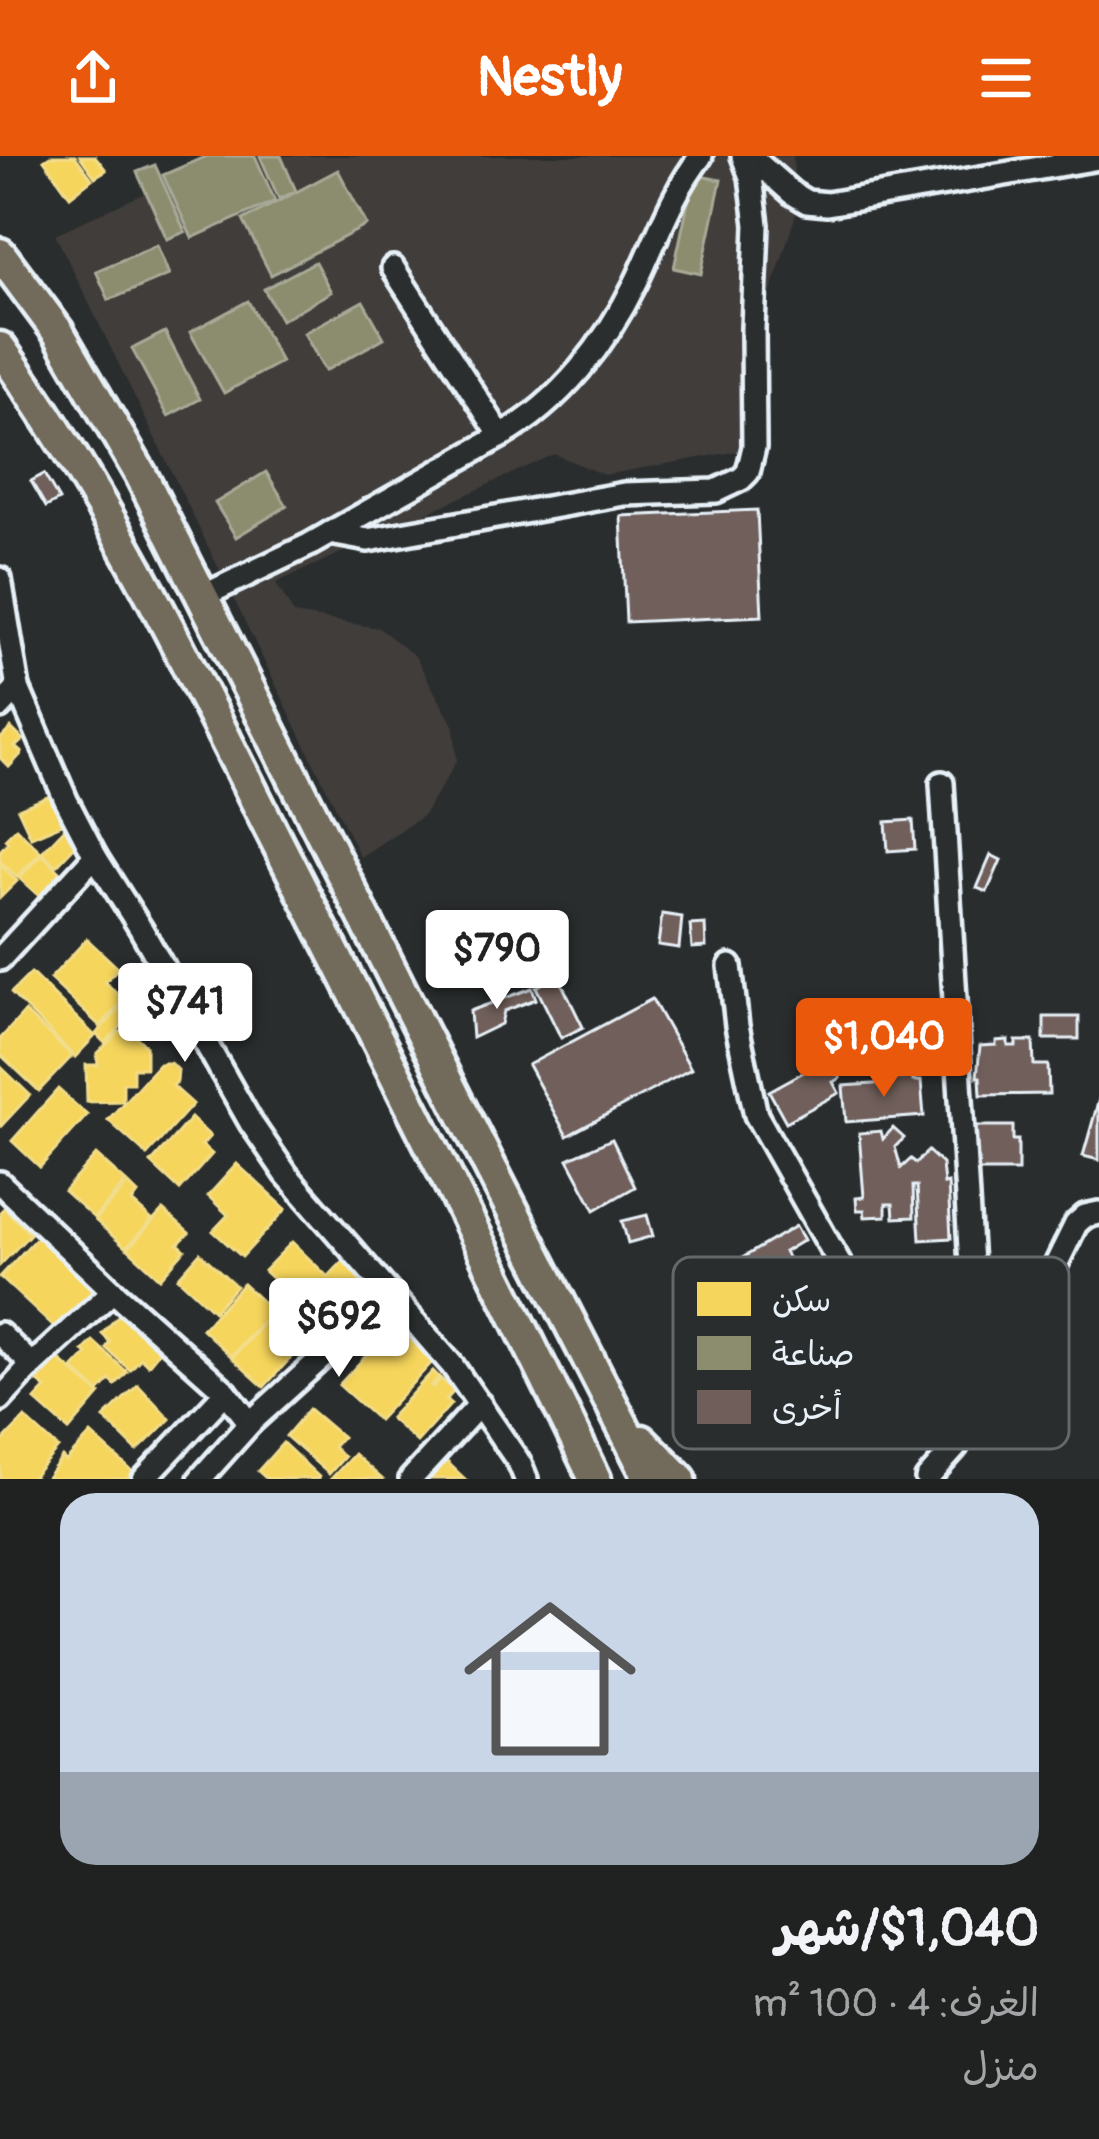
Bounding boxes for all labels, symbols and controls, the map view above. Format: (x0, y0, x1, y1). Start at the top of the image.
text: Nestly (477, 44, 622, 112)
icon: share (60, 45, 126, 111)
icon: menu (973, 45, 1039, 111)
pin: $790 (426, 910, 568, 1012)
text: $790 (453, 924, 541, 973)
pin: $741 (114, 963, 256, 1065)
text: $741 (145, 977, 225, 1026)
pin: $1,040 (786, 998, 982, 1100)
text: $1,040 (823, 1012, 945, 1061)
legend (673, 1257, 1069, 1449)
pin: $692 (268, 1278, 410, 1380)
text: سكن (772, 1280, 831, 1321)
text: $692 (296, 1292, 382, 1341)
text: صناعة (772, 1334, 855, 1375)
text: أخرى (772, 1388, 841, 1429)
icon: home (442, 1571, 658, 1787)
text: $1,040/شهر (776, 1897, 1039, 1961)
text: الغرف: 4 · 100 m² (753, 1979, 1039, 2028)
text: منزل (962, 2043, 1039, 2092)

